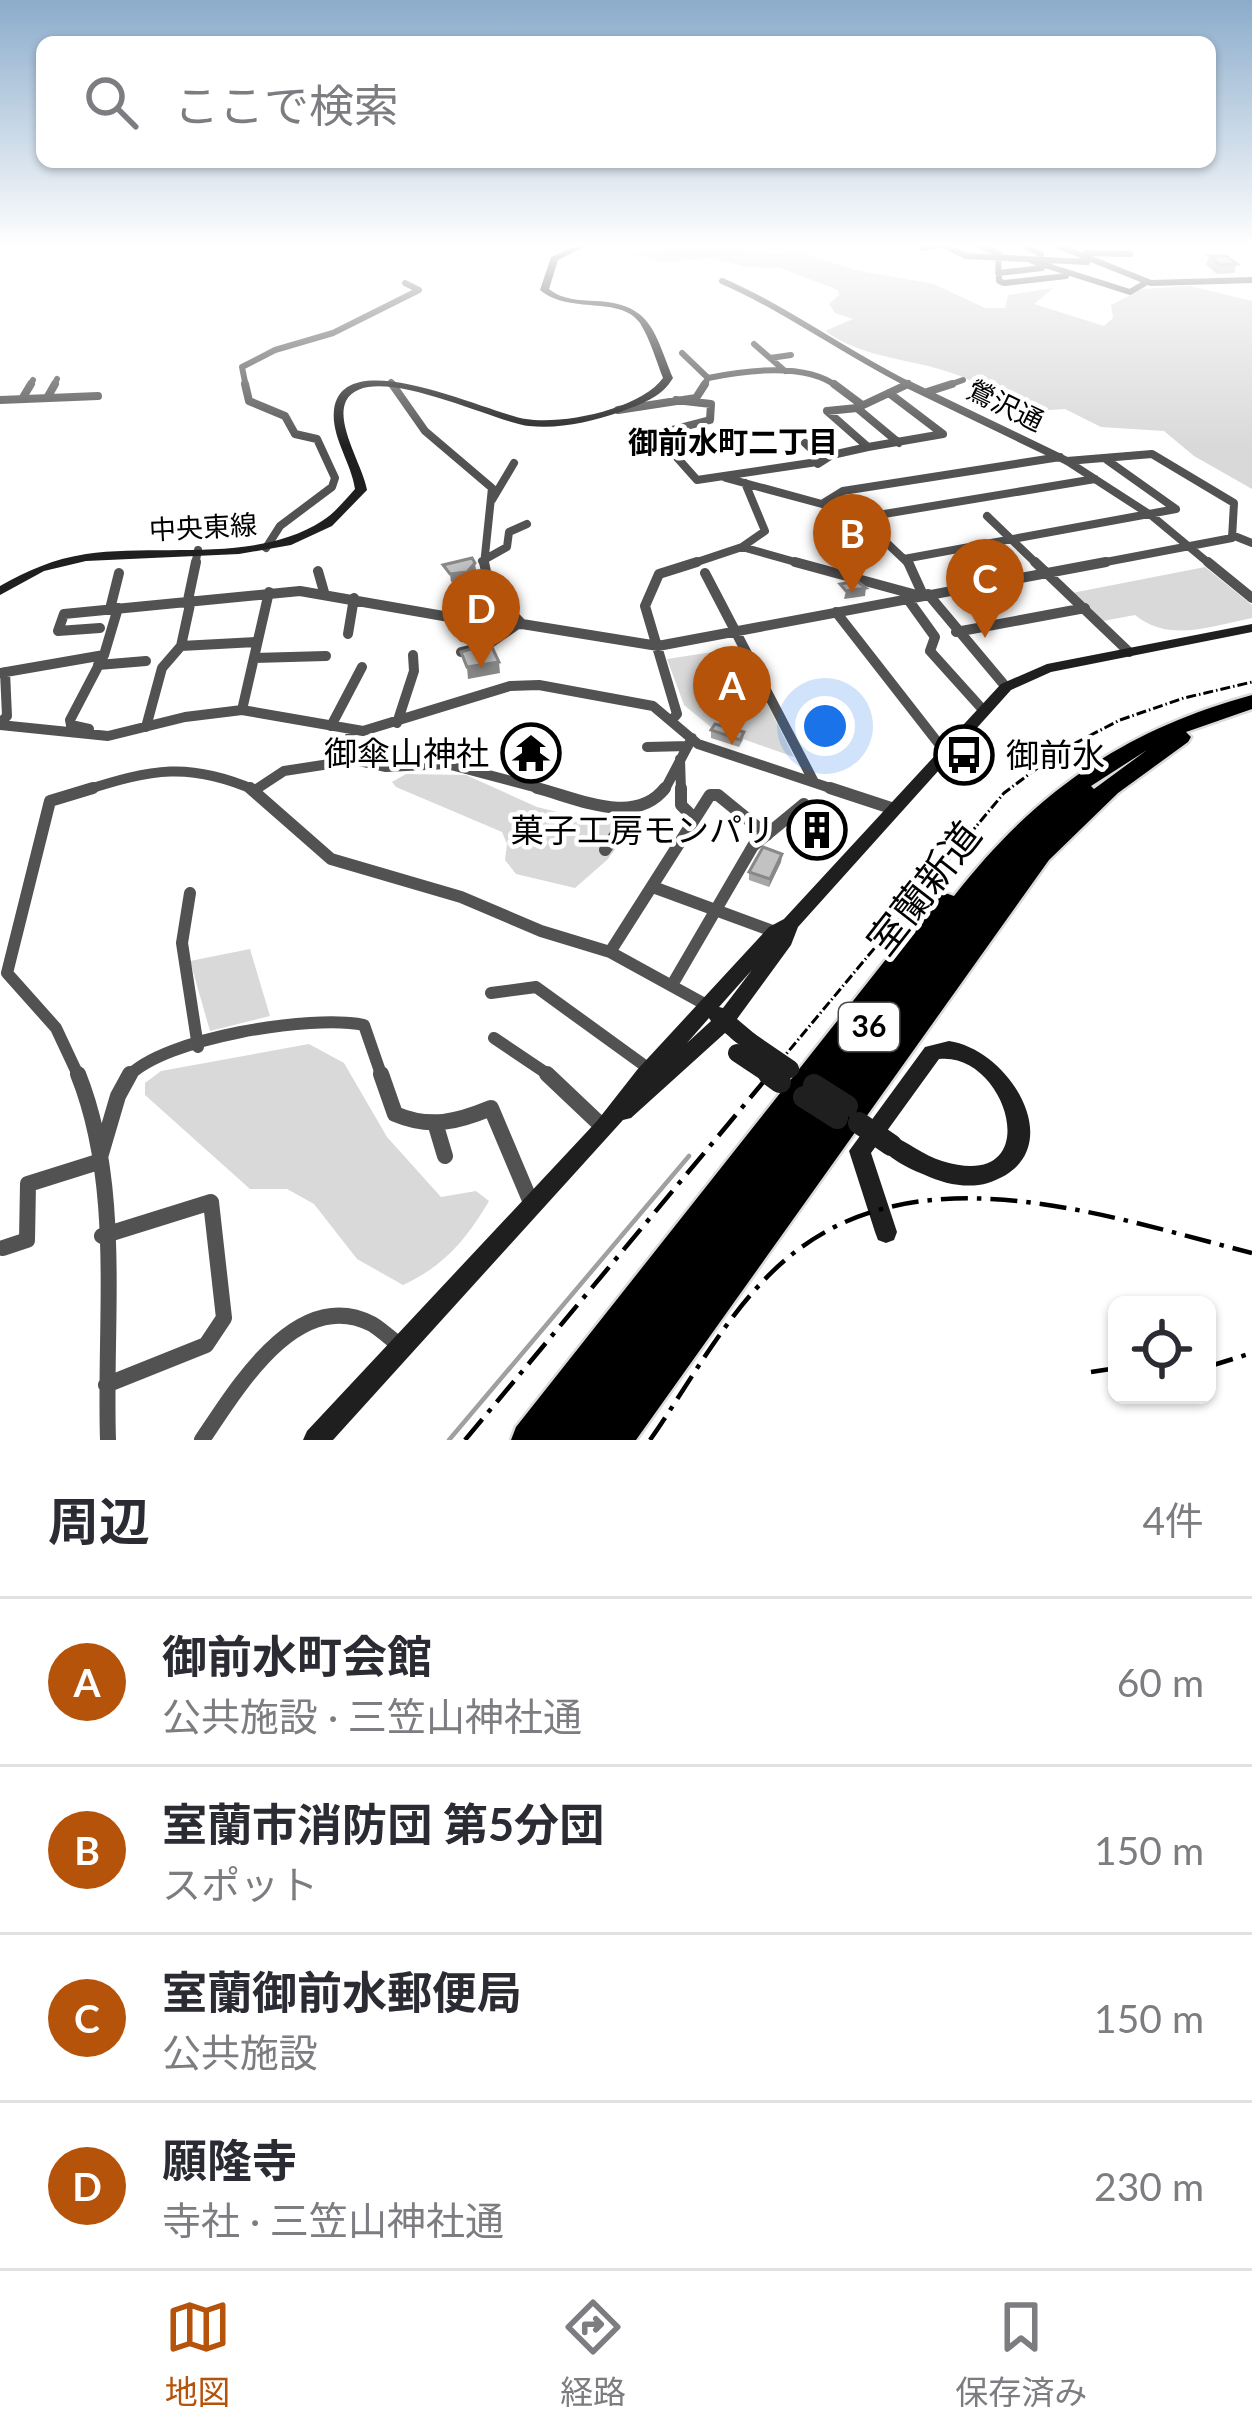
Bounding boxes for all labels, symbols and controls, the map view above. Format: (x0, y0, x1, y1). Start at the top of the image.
search box (36, 36, 1216, 168)
icon: search (78, 69, 144, 135)
text: ここで検索 (174, 78, 399, 132)
street label: 鶯沢通 (962, 372, 1049, 437)
district label: 御前水町二丁目 (628, 423, 838, 459)
pin: B (813, 494, 891, 593)
street label: 中央東線 (148, 507, 258, 546)
pin: C (946, 539, 1024, 638)
pin: D (442, 569, 520, 668)
pin: A (693, 646, 771, 745)
your location (795, 696, 855, 756)
temple icon: 御傘山神社 (500, 722, 562, 784)
bus stop icon: 御前水 (933, 724, 995, 786)
place label: 御傘山神社 (324, 732, 489, 772)
place label: 御前水 (1006, 734, 1105, 774)
building icon: 菓子工房モンパリ (786, 799, 848, 861)
place label: 菓子工房モンパリ (511, 809, 775, 849)
street label: 室蘭新道 (857, 812, 989, 963)
road number: 36 (839, 1003, 899, 1051)
map controls (1108, 1296, 1216, 1404)
button: locate (1108, 1296, 1216, 1404)
text: 周辺 (48, 1490, 150, 1551)
text: 4件 (1142, 1497, 1204, 1543)
text: 御前水町会館 (162, 1629, 432, 1683)
text: A (73, 1659, 101, 1705)
text: 60 m (1117, 1659, 1204, 1705)
text: 公共施設 · 三笠山神社通 (162, 1693, 582, 1739)
text: 室蘭市消防団 第5分団 (162, 1797, 604, 1851)
text: B (74, 1827, 100, 1873)
text: 150 m (1094, 1827, 1204, 1873)
text: スポット (162, 1861, 318, 1907)
text: 室蘭御前水郵便局 (162, 1965, 522, 2019)
text: C (74, 1995, 100, 2041)
text: 150 m (1094, 1995, 1204, 2041)
text: 公共施設 (162, 2029, 318, 2075)
text: 願隆寺 (162, 2133, 297, 2187)
text: D (72, 2163, 102, 2209)
text: 230 m (1094, 2163, 1204, 2209)
text: 寺社 · 三笠山神社通 (162, 2197, 504, 2243)
tab: 地図 (165, 2294, 231, 2414)
tab: 経路 (560, 2294, 626, 2414)
tab: 保存済み (955, 2294, 1087, 2414)

